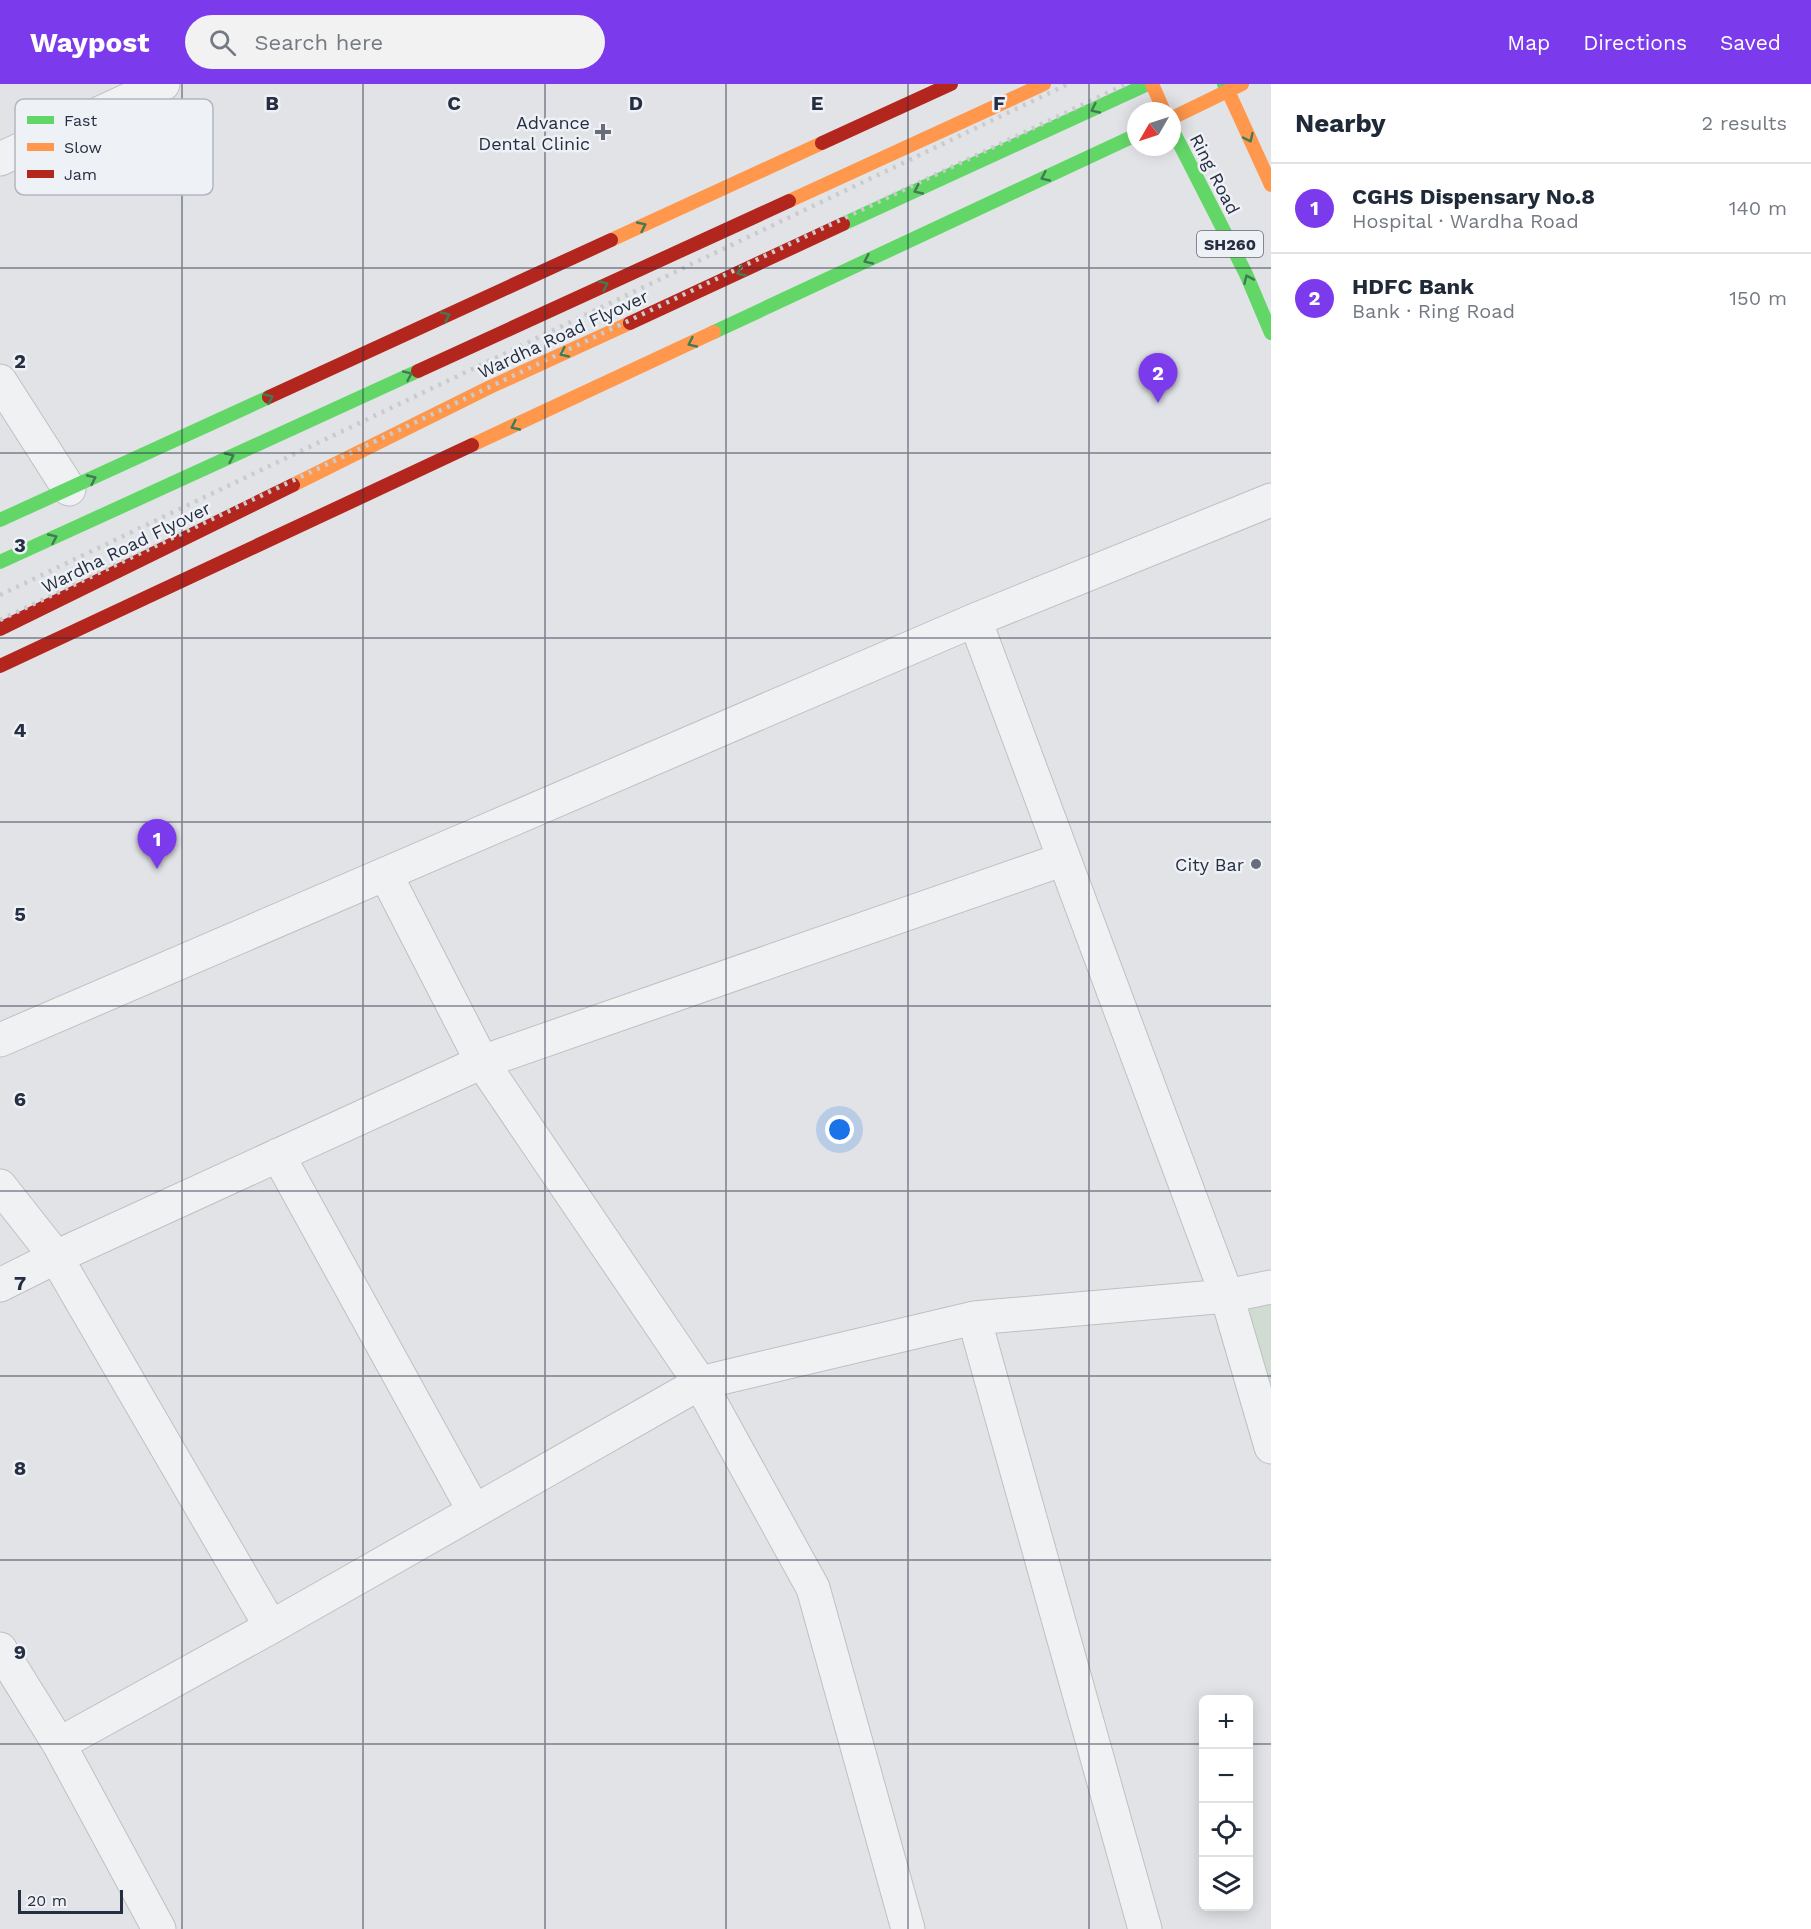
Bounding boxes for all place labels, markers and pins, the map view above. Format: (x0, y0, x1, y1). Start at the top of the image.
place label: Advance Dental Clinic (478, 112, 590, 154)
marker: Advance Dental Clinic (594, 123, 612, 141)
pin: 2 (1138, 354, 1178, 403)
pin: 1 (138, 820, 176, 869)
place label: City Bar (1175, 854, 1244, 875)
marker: City Bar (1249, 857, 1263, 871)

